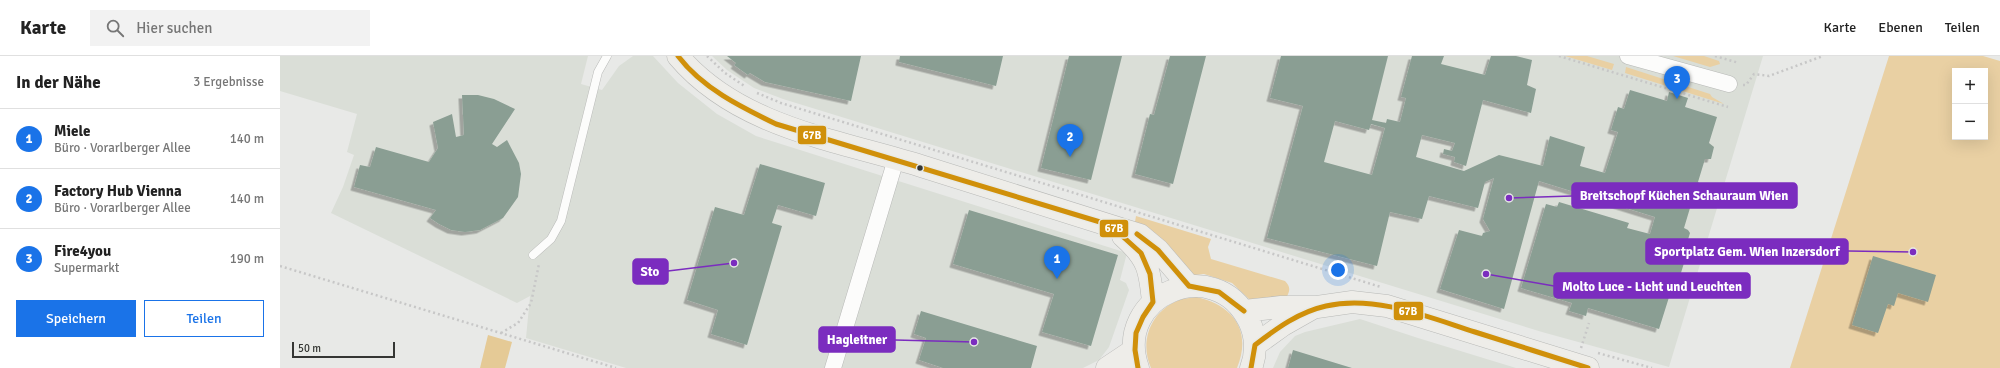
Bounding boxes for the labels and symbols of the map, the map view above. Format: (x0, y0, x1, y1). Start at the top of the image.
pin: 3 (1664, 66, 1690, 99)
pin: 2 (1057, 124, 1083, 157)
line badge: 67B (797, 125, 827, 145)
text: 67B (803, 129, 822, 142)
unlabelled marker (915, 163, 925, 173)
callout: Breitschopf Küchen Schauraum Wien (1572, 183, 1797, 208)
text: Breitschopf Küchen Schauraum Wien (1580, 188, 1788, 204)
line badge: 67B (1099, 219, 1129, 238)
text: 67B (1105, 222, 1124, 235)
callout: Sportplatz Gem. Wien Inzersdorf (1646, 239, 1848, 264)
text: Sportplatz Gem. Wien Inzersdorf (1654, 244, 1841, 260)
pin: 1 (1044, 246, 1070, 279)
callout: Sto (633, 259, 668, 284)
your location (1328, 260, 1348, 280)
text: Sto (641, 264, 660, 280)
callout: Molto Luce - Licht und Leuchten (1554, 273, 1750, 298)
text: Molto Luce - Licht und Leuchten (1562, 279, 1742, 295)
line badge: 67B (1393, 301, 1424, 321)
text: 67B (1399, 305, 1418, 318)
callout: Hagleitner (819, 327, 895, 352)
text: Hagleitner (827, 332, 888, 348)
scale bar (292, 340, 395, 359)

